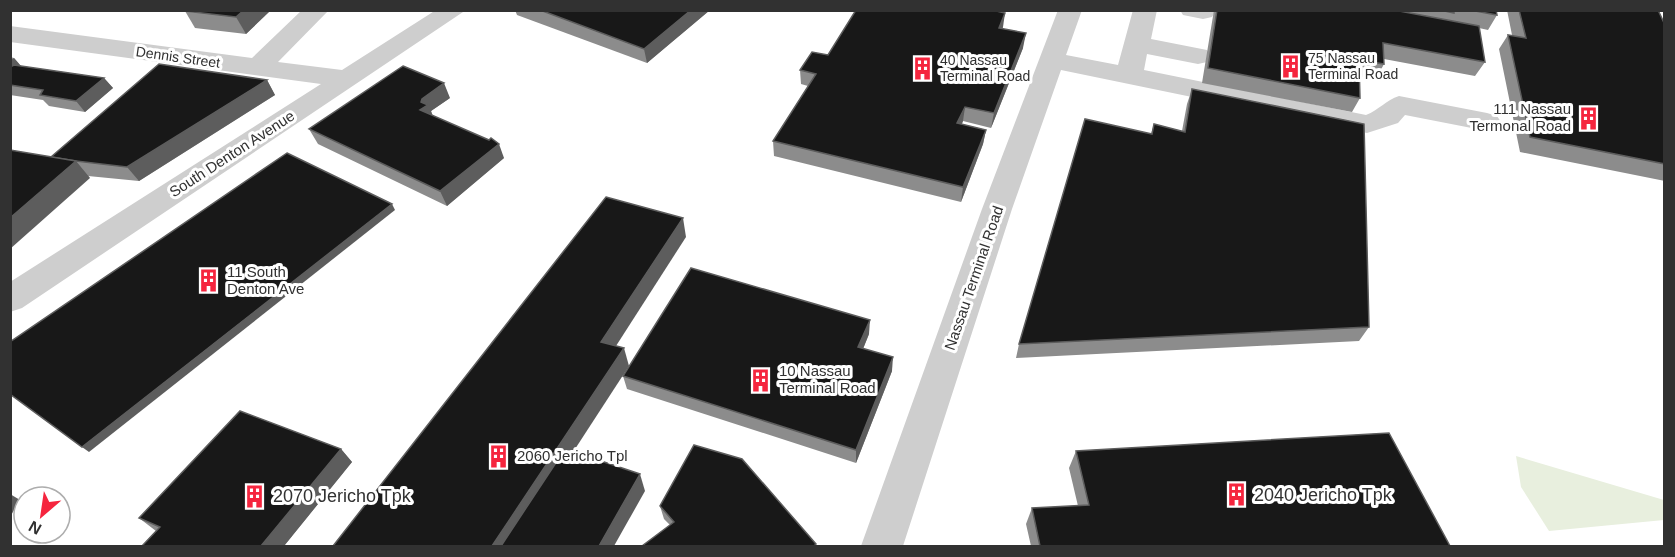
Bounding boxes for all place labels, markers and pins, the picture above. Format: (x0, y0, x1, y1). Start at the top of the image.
place label: 75 Nassau Terminal Road (1308, 50, 1398, 82)
place label: 40 Nassau Terminal Road (940, 52, 1030, 84)
building icon: 75 Nassau Terminal Road (1277, 53, 1303, 79)
building icon: 40 Nassau Terminal Road (909, 55, 935, 81)
place label: 111 Nassau Termonal Road (1469, 100, 1571, 134)
building icon: 111 Nassau Termonal Road (1576, 105, 1602, 131)
place label: 11 South Denton Ave (227, 263, 304, 297)
building icon: 11 South Denton Ave (196, 268, 222, 294)
place label: 10 Nassau Terminal Road (779, 362, 876, 396)
building icon: 10 Nassau Terminal Road (748, 367, 774, 393)
building icon: 2060 Jericho Tpl (486, 443, 512, 469)
place label: 2060 Jericho Tpl (517, 447, 628, 464)
building icon: 2040 Jericho Tpk (1223, 482, 1249, 508)
building icon: 2070 Jericho Tpk (242, 483, 268, 509)
place label: 2040 Jericho Tpk (1254, 485, 1393, 505)
place label: 2070 Jericho Tpk (273, 486, 412, 506)

